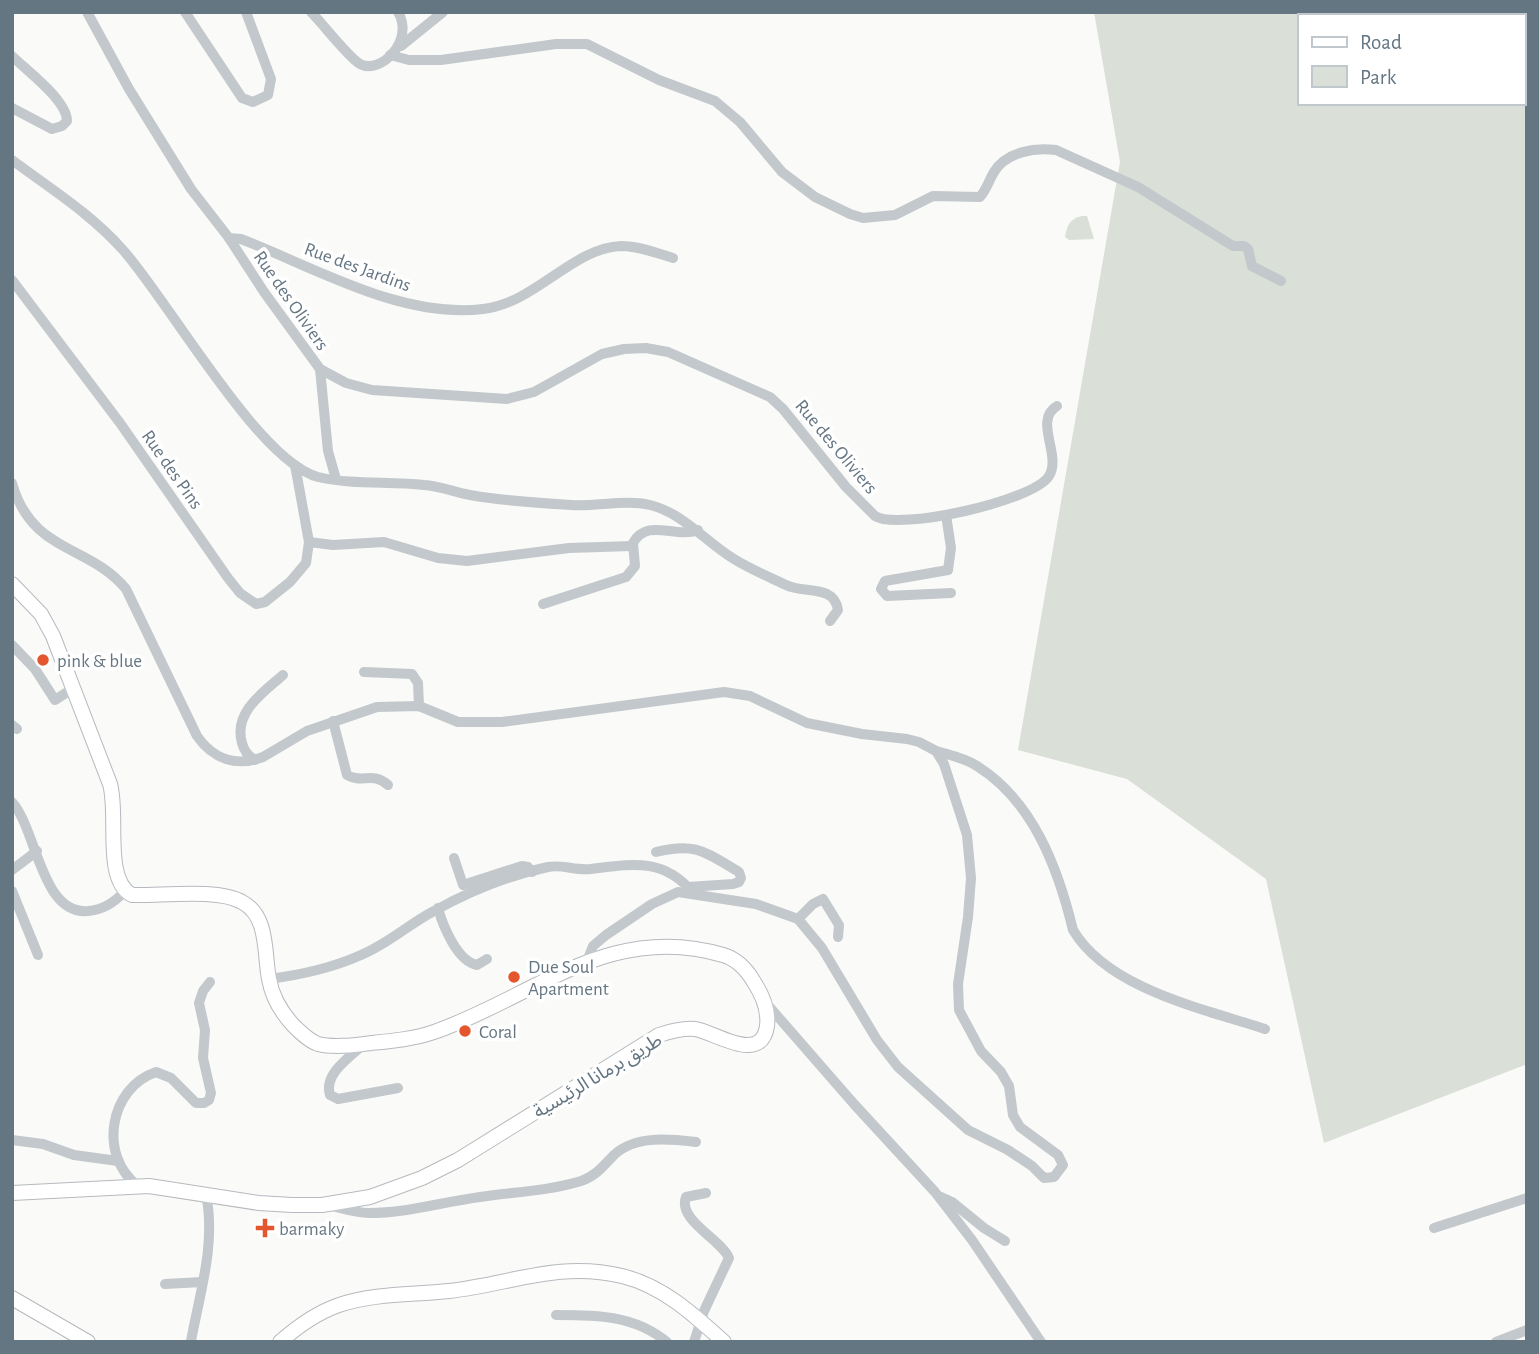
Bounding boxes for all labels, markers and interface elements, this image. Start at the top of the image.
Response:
legend [1298,14,1525,105]
text: Road [1360,32,1402,53]
text: Park [1360,67,1397,88]
street label: Rue des Jardins [302,239,413,295]
street label: Rue des Oliviers [250,248,332,354]
street label: Rue des Oliviers [791,396,881,498]
street label: Rue des Pins [138,427,206,513]
marker: pink & blue [35,652,51,668]
place label: pink & blue [57,652,142,671]
place label: Due Soul Apartment [528,958,609,999]
marker: Due Soul Apartment [506,969,522,985]
marker: Coral [457,1023,473,1039]
place label: Coral [479,1023,517,1042]
street label: طريق برمانا الرئيسية [530,1030,666,1123]
marker: barmaky [257,1220,273,1236]
place label: barmaky [279,1220,344,1239]

